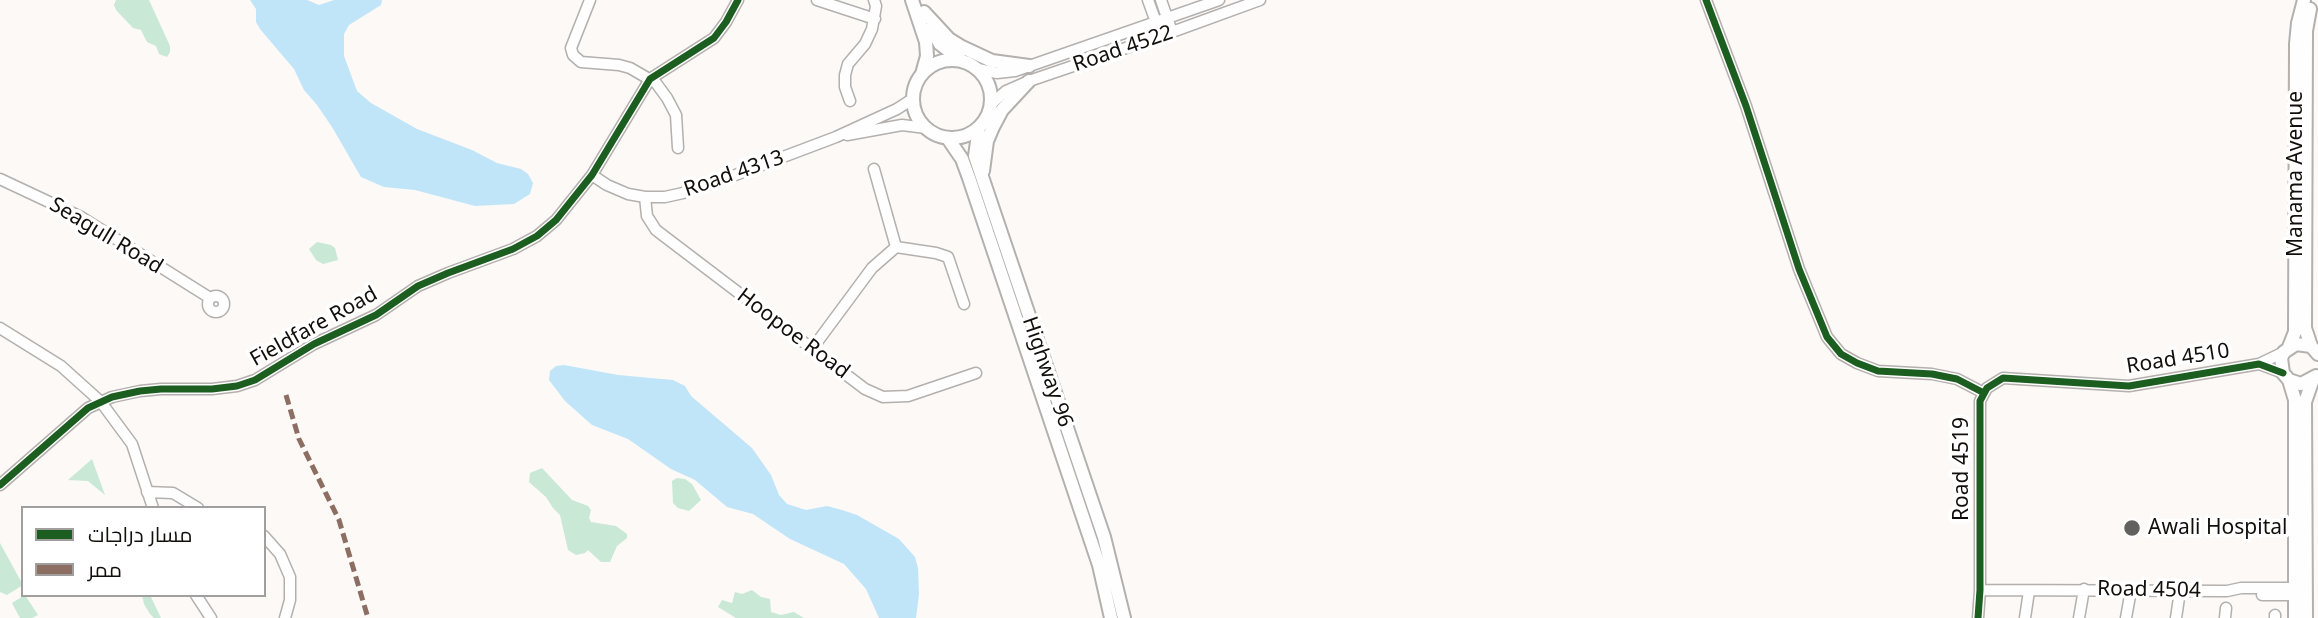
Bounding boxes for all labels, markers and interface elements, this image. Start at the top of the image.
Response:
street label: Road 4522 [1070,20,1176,78]
street label: Manama Avenue [2283,91,2309,257]
street label: Road 4313 [681,145,787,203]
street label: Seagull Road [45,192,167,280]
street label: Fieldfare Road [246,282,382,372]
street label: Hoopoe Road [732,284,854,384]
street label: Highway 96 [1016,313,1078,431]
street label: Road 4510 [2125,338,2231,380]
street label: Road 4519 [1949,417,1975,521]
legend [21,506,266,597]
place label: Awali Hospital [2148,515,2287,541]
marker: Awali Hospital [2122,518,2142,538]
text: مسار دراجات [88,520,192,548]
text: ممر [88,555,122,583]
street label: Road 4504 [2097,576,2201,604]

